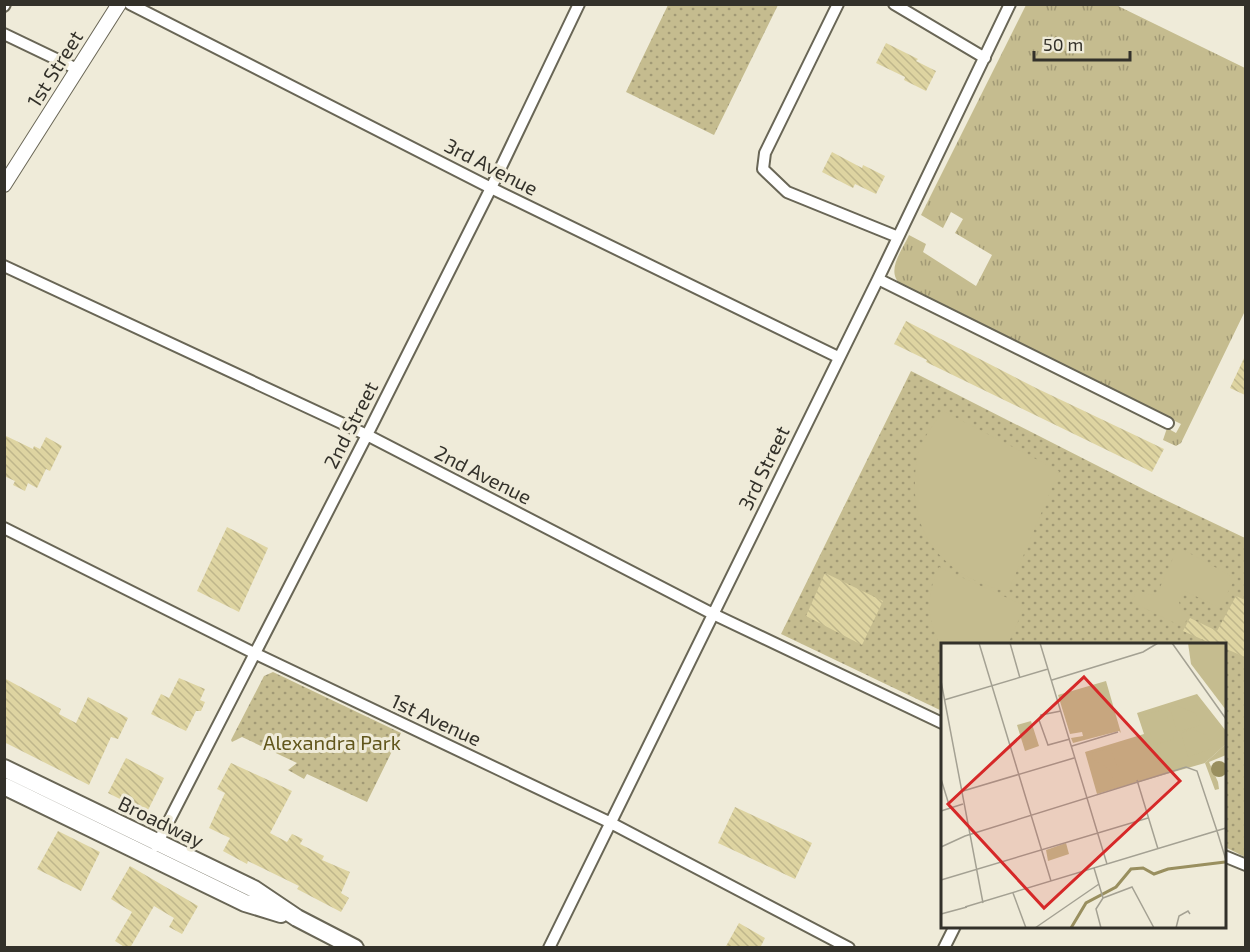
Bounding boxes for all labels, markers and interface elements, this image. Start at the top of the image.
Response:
scale bar [1034,24,1130,62]
street label: 1st Street [21,25,87,111]
text: 50 m [1043,33,1083,55]
street label: 3rd Avenue [441,132,542,200]
street label: 2nd Street [318,377,382,472]
street label: 3rd Street [732,421,794,513]
street label: 2nd Avenue [431,440,536,509]
inset map [941,643,1226,928]
street label: 1st Avenue [388,688,485,750]
park label: Alexandra Park [263,730,401,754]
street label: Broadway [115,790,208,852]

